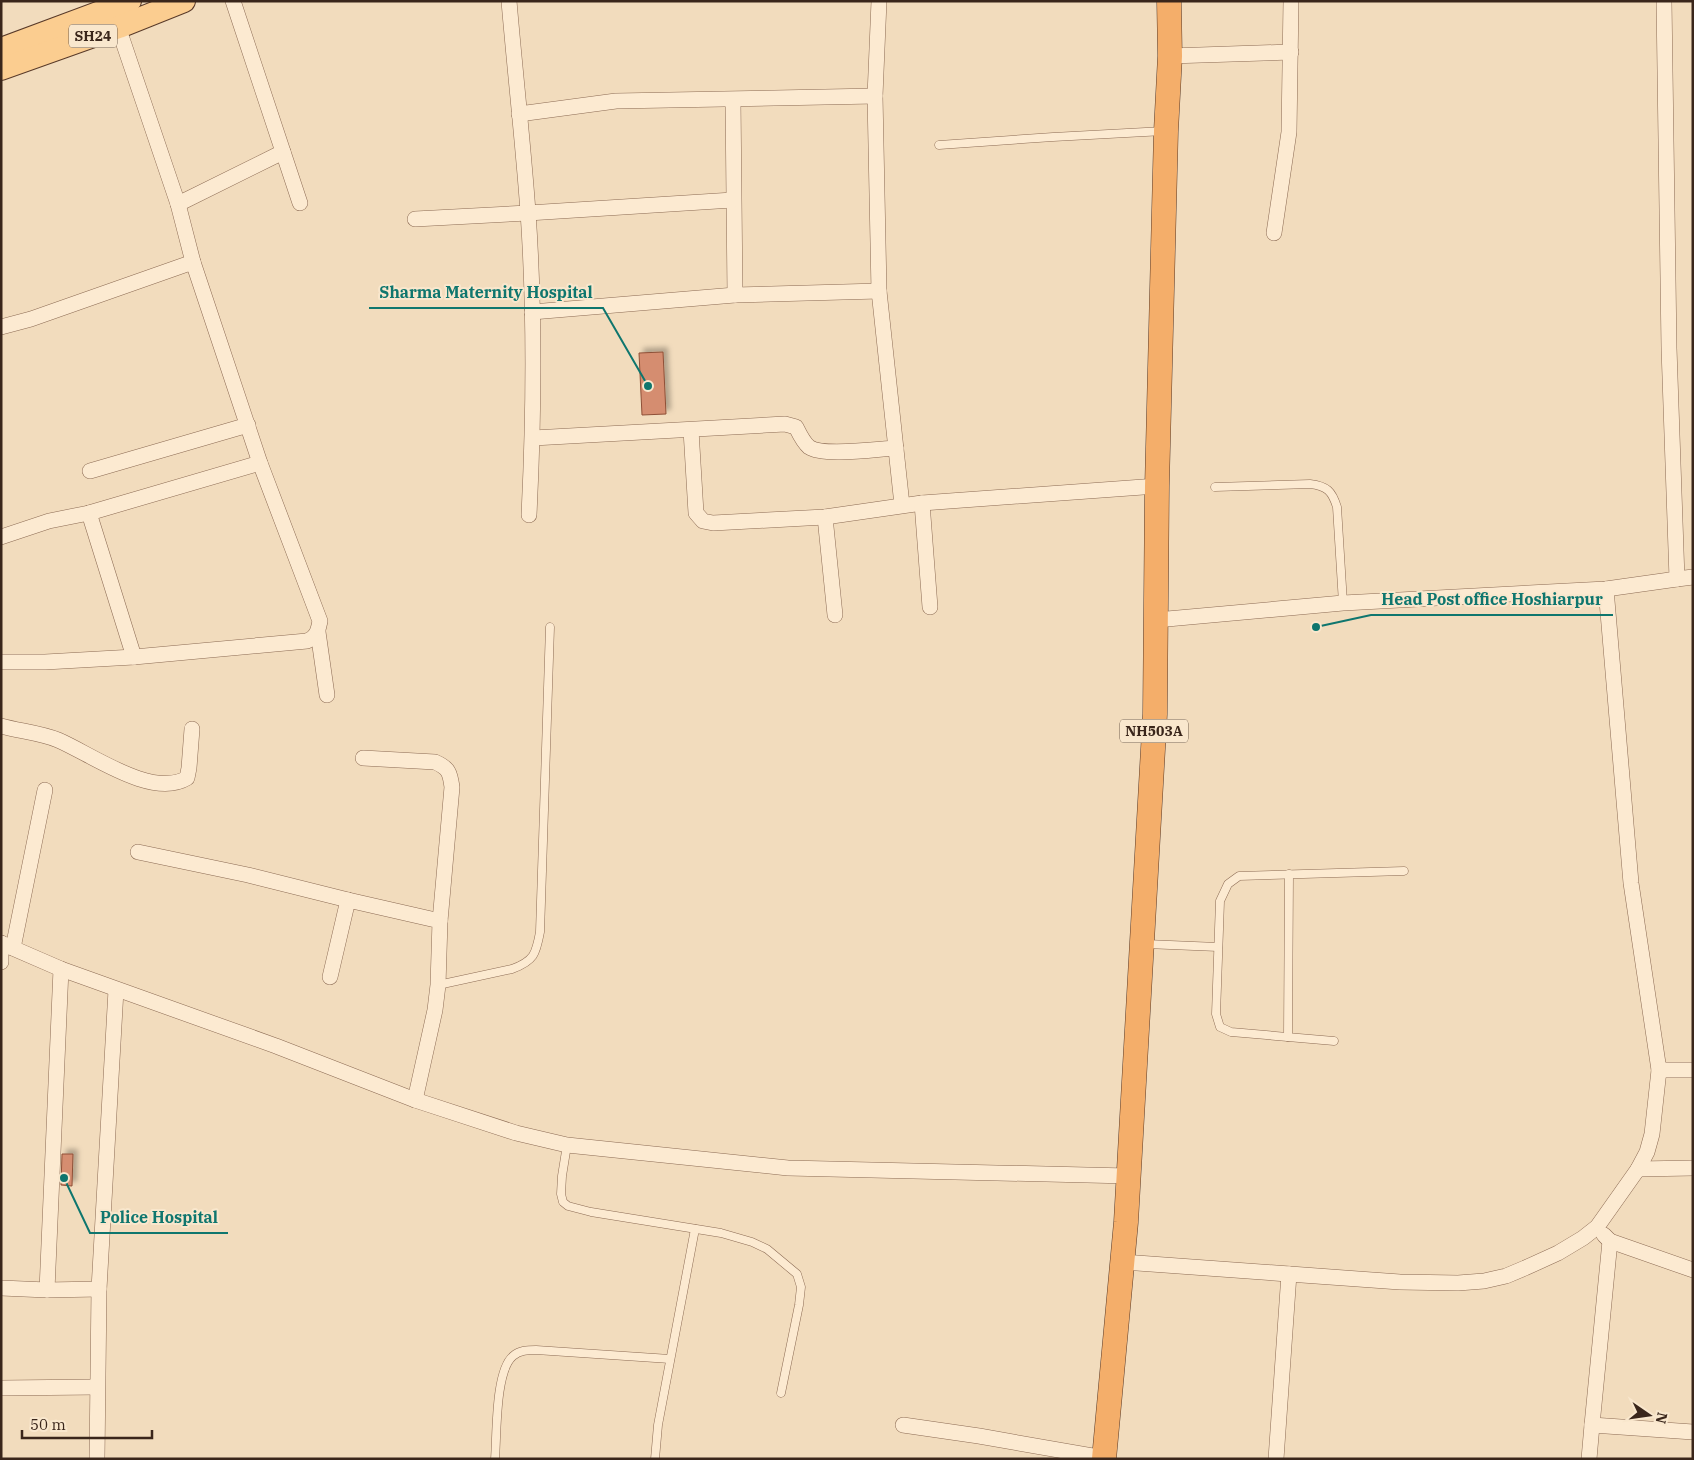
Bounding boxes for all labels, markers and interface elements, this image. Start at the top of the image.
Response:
road number: SH24 [69,24,117,48]
callout: Sharma Maternity Hospital [369,277,603,308]
text: Sharma Maternity Hospital [379,282,593,302]
callout: Head Post office Hoshiarpur [1371,584,1613,615]
text: Head Post office Hoshiarpur [1381,589,1603,609]
road number: NH503A [1120,719,1188,742]
callout: Police Hospital [90,1202,228,1233]
text: Police Hospital [100,1207,218,1227]
north arrow [1624,1390,1674,1440]
scale bar [22,1408,152,1440]
text: N [1652,1411,1672,1425]
text: 50 m [30,1415,66,1434]

